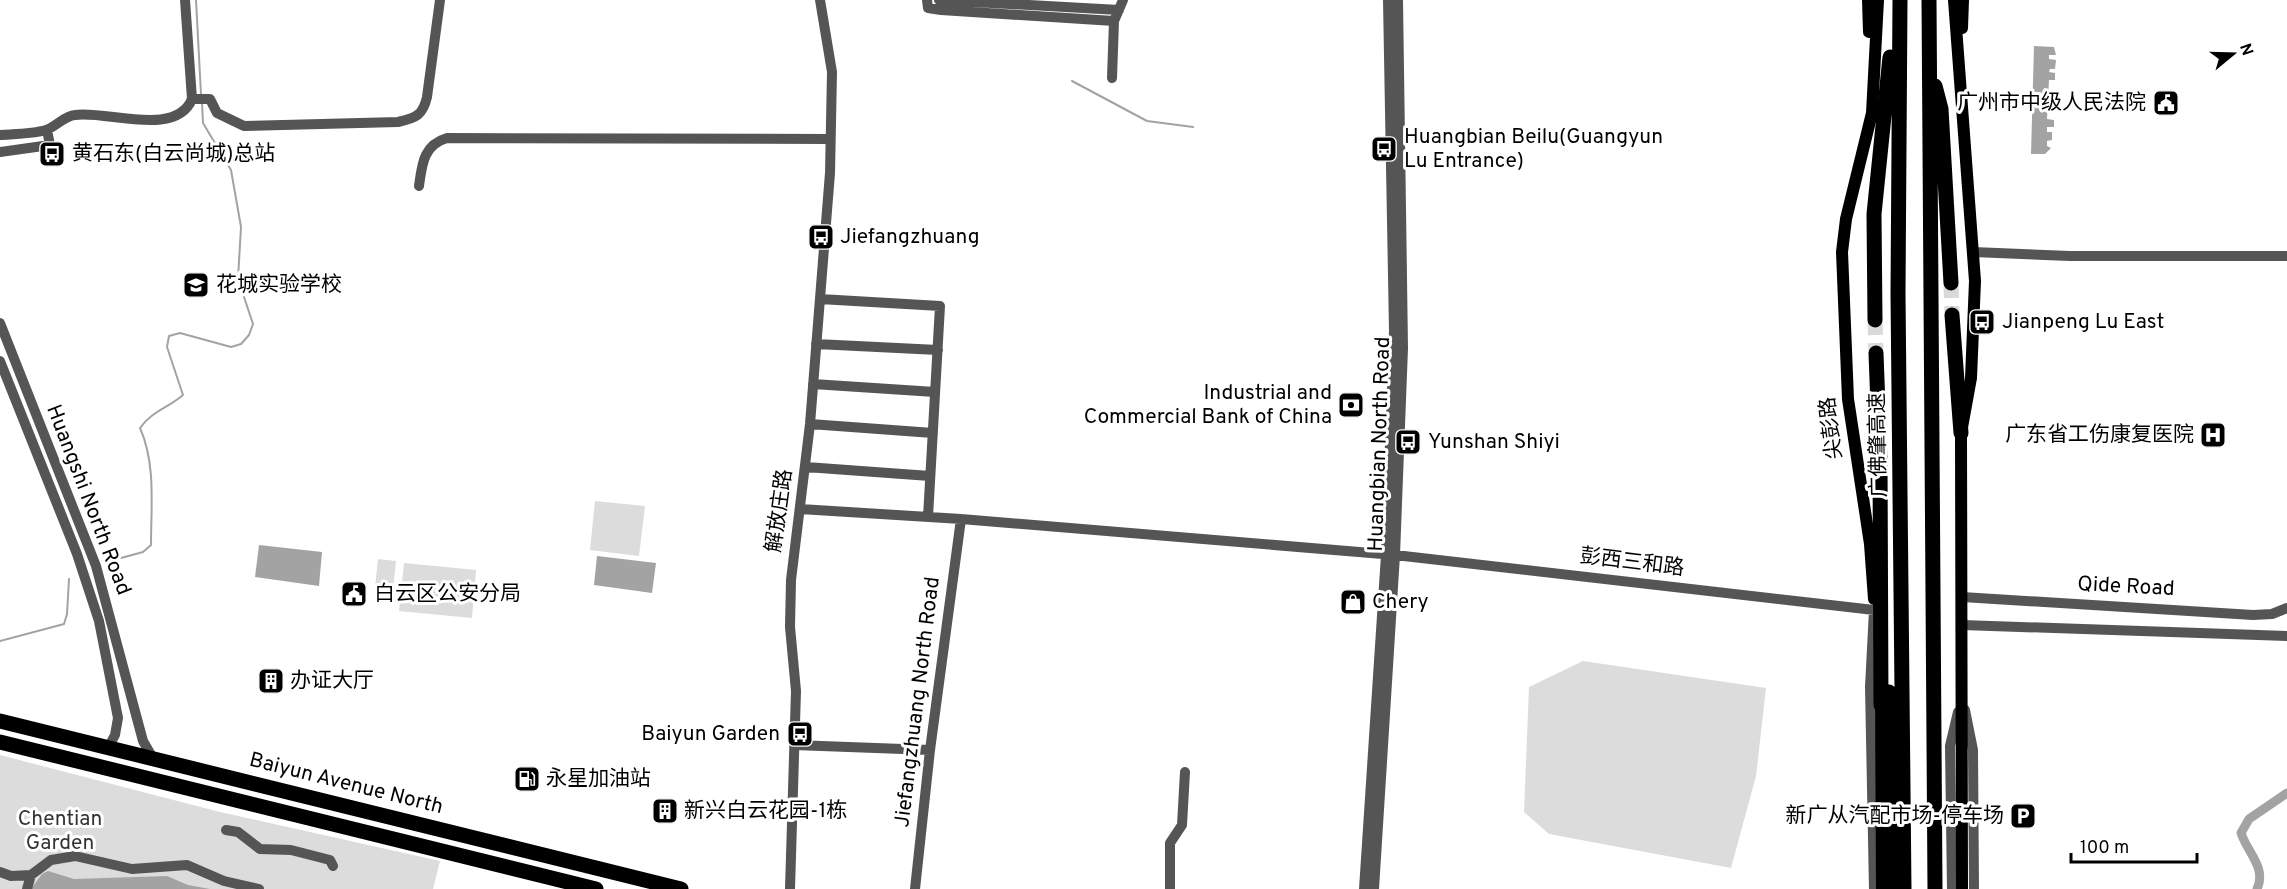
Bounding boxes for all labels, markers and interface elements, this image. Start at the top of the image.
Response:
north arrow [2203,24,2263,84]
text: N [2234,41,2257,58]
public building icon: 广州市中级人民法院 [2151,88,2181,118]
place label: 广州市中级人民法院 [1957,90,2146,117]
place label: Huangbian Beilu(Guangyun Lu Entrance) [1404,124,1663,175]
bus stop icon: Huangbian Beilu(Guangyun Lu Entrance) [1369,134,1399,164]
bus stop icon: 黄石东(白云尚城)总站 [37,139,67,169]
place label: 黄石东(白云尚城)总站 [72,141,275,168]
bus stop icon: Jiefangzhuang [806,222,836,252]
place label: Jiefangzhuang [840,224,980,251]
school or university icon: 花城实验学校 [181,270,211,300]
place label: 花城实验学校 [216,272,342,299]
bus stop icon: Jianpeng Lu East [1967,307,1997,337]
place label: Jianpeng Lu East [2002,309,2164,336]
street label: Huangbian North Road [1363,336,1397,552]
place label: Industrial and Commercial Bank of China [1084,380,1332,431]
bank icon: Industrial and Commercial Bank of China [1336,390,1366,420]
street label: 广佛肇高速 [1865,392,1893,498]
street label: 尖彭路 [1815,395,1849,461]
street label: Huangshi North Road [39,401,137,599]
hospital icon: 广东省工伤康复医院 [2198,420,2228,450]
place label: 广东省工伤康复医院 [2005,422,2194,449]
bus stop icon: Yunshan Shiyi [1393,427,1423,457]
place label: Yunshan Shiyi [1428,429,1560,456]
street label: 解放庄路 [761,468,799,554]
street label: 彭西三和路 [1578,543,1686,583]
street label: Qide Road [2077,571,2175,603]
street label: Jiefangzhuang North Road [889,575,947,829]
public building icon: 白云区公安分局 [339,579,369,609]
place label: 白云区公安分局 [374,581,521,608]
shop icon: Chery [1338,587,1368,617]
place label: Chery [1372,589,1429,616]
building icon: 办证大厅 [256,666,286,696]
place label: 办证大厅 [290,668,374,695]
bus stop icon: Baiyun Garden [785,719,815,749]
place label: Baiyun Garden [641,721,780,748]
street label: Baiyun Avenue North [246,747,446,821]
fuel station icon: 永星加油站 [512,764,542,794]
place label: 永星加油站 [546,766,651,793]
building icon: 新兴白云花园-1栋 [650,796,680,826]
place label: 新兴白云花园-1栋 [684,798,847,825]
parking icon: 新广从汽配市场-停车场 [2008,801,2038,831]
place label: 新广从汽配市场-停车场 [1786,803,2004,830]
park label: Chentian Garden [18,806,102,857]
scale bar [2071,826,2197,864]
text: 100 m [2080,837,2129,860]

